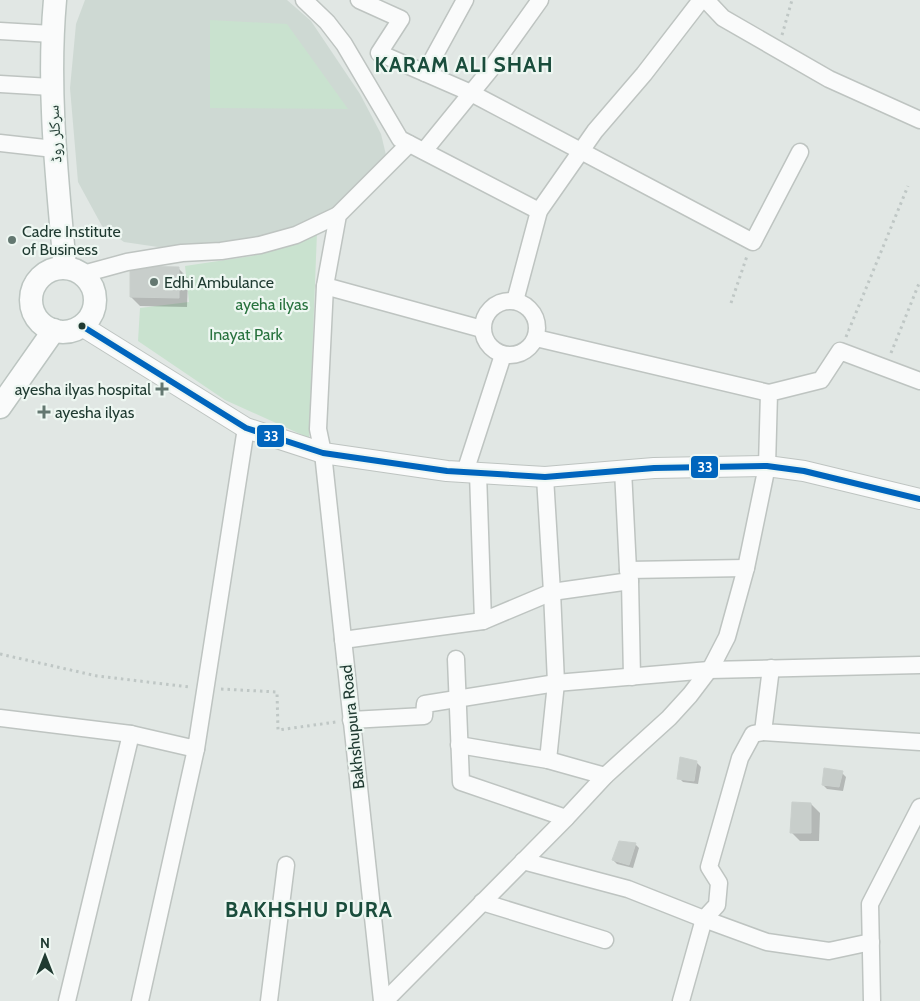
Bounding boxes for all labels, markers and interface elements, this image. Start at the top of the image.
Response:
district label: KARAM ALI SHAH [374,52,554,77]
street label: سرکلر روڈ [43,105,66,163]
place label: Cadre Institute of Business [22,222,121,259]
marker: Cadre Institute of Business [6,234,18,246]
place label: Edhi Ambulance [164,273,274,292]
marker: Edhi Ambulance [148,276,160,288]
park label: ayeha ilyas [236,295,309,314]
unlabelled marker [77,321,87,331]
park label: Inayat Park [209,325,284,344]
place label: ayesha ilyas hospital [15,380,151,399]
marker: ayesha ilyas hospital [155,382,169,396]
place label: ayesha ilyas [55,403,135,422]
marker: ayesha ilyas [37,405,51,419]
line badge: 33 [256,424,285,448]
text: 33 [263,427,279,445]
line badge: 33 [690,455,719,479]
text: 33 [697,458,713,476]
street label: Bakhshupura Road [337,664,368,790]
district label: BAKHSHU PURA [225,897,393,922]
north arrow [20,931,70,981]
text: N [40,934,50,952]

